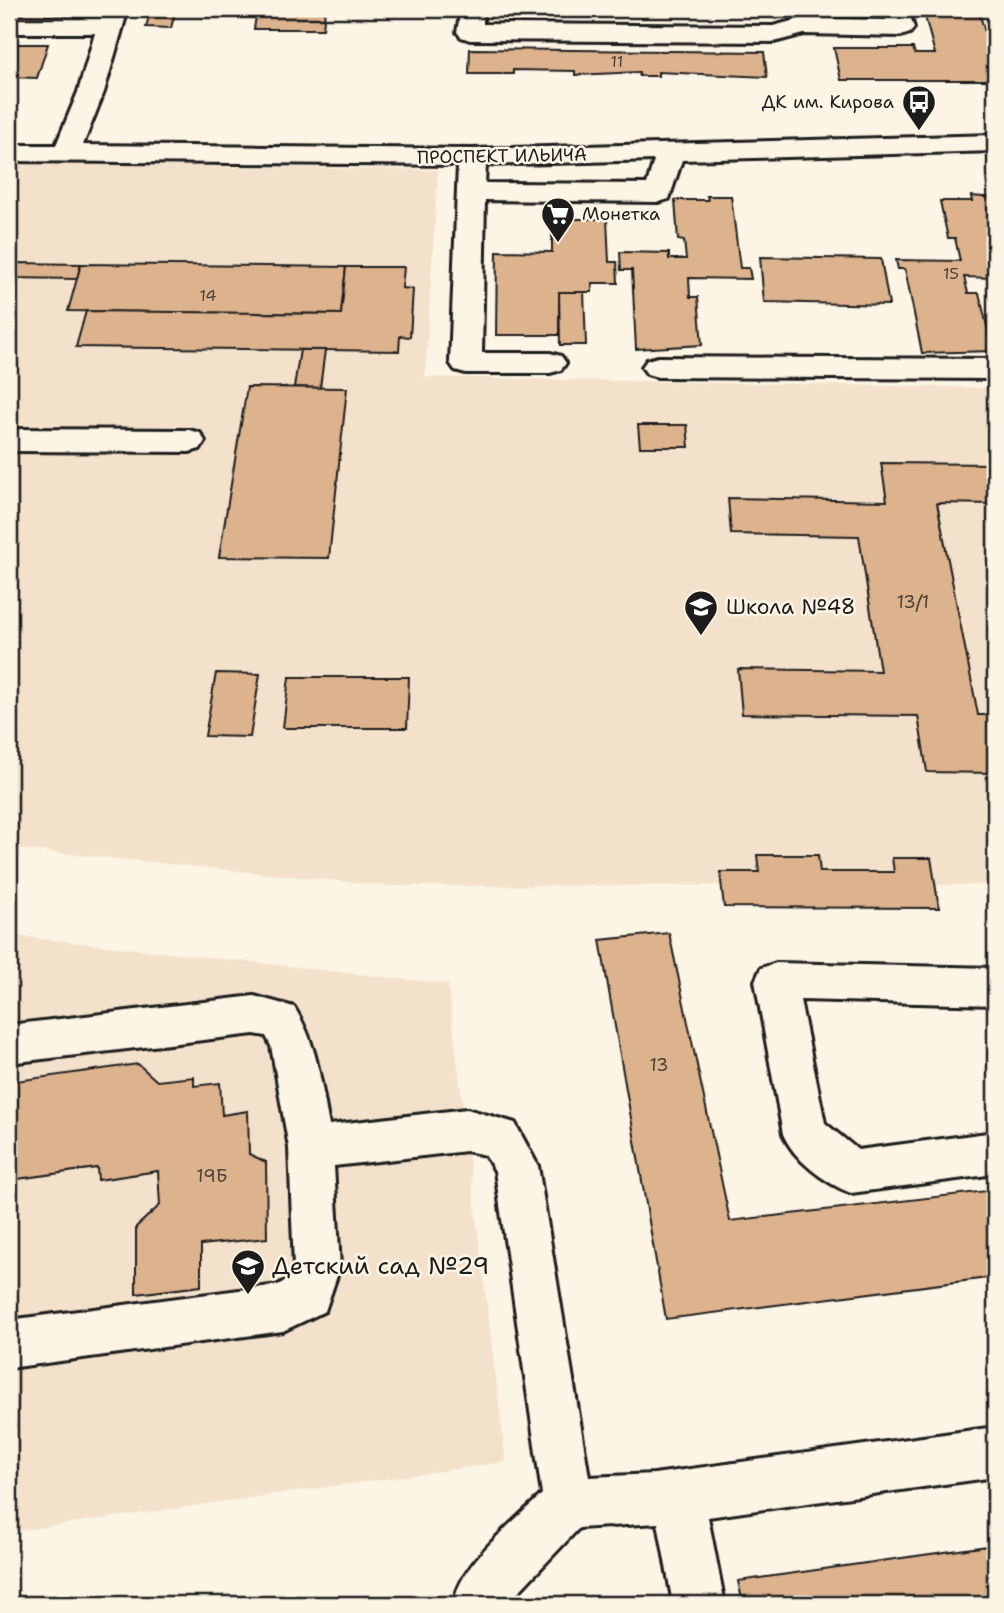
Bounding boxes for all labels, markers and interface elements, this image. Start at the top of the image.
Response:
house number: 11 [611,51,623,72]
bus stop icon: ДК им. Кирова [900,83,938,132]
place label: ДК им. Кирова [762,90,894,114]
street label: ПРОСПЕКТ ИЛЬИЧА [417,143,587,169]
supermarket icon: Монетка [539,195,577,244]
place label: Монетка [582,202,660,226]
house number: 15 [943,263,959,284]
house number: 14 [199,285,217,306]
school or university icon: Школа №48 [682,588,720,637]
house number: 13/1 [897,590,929,614]
place label: Школа №48 [726,593,855,621]
house number: 13 [649,1053,669,1077]
house number: 19Б [196,1164,228,1188]
school or university icon: Детский сад №29 [229,1247,267,1296]
place label: Детский сад №29 [272,1250,489,1282]

